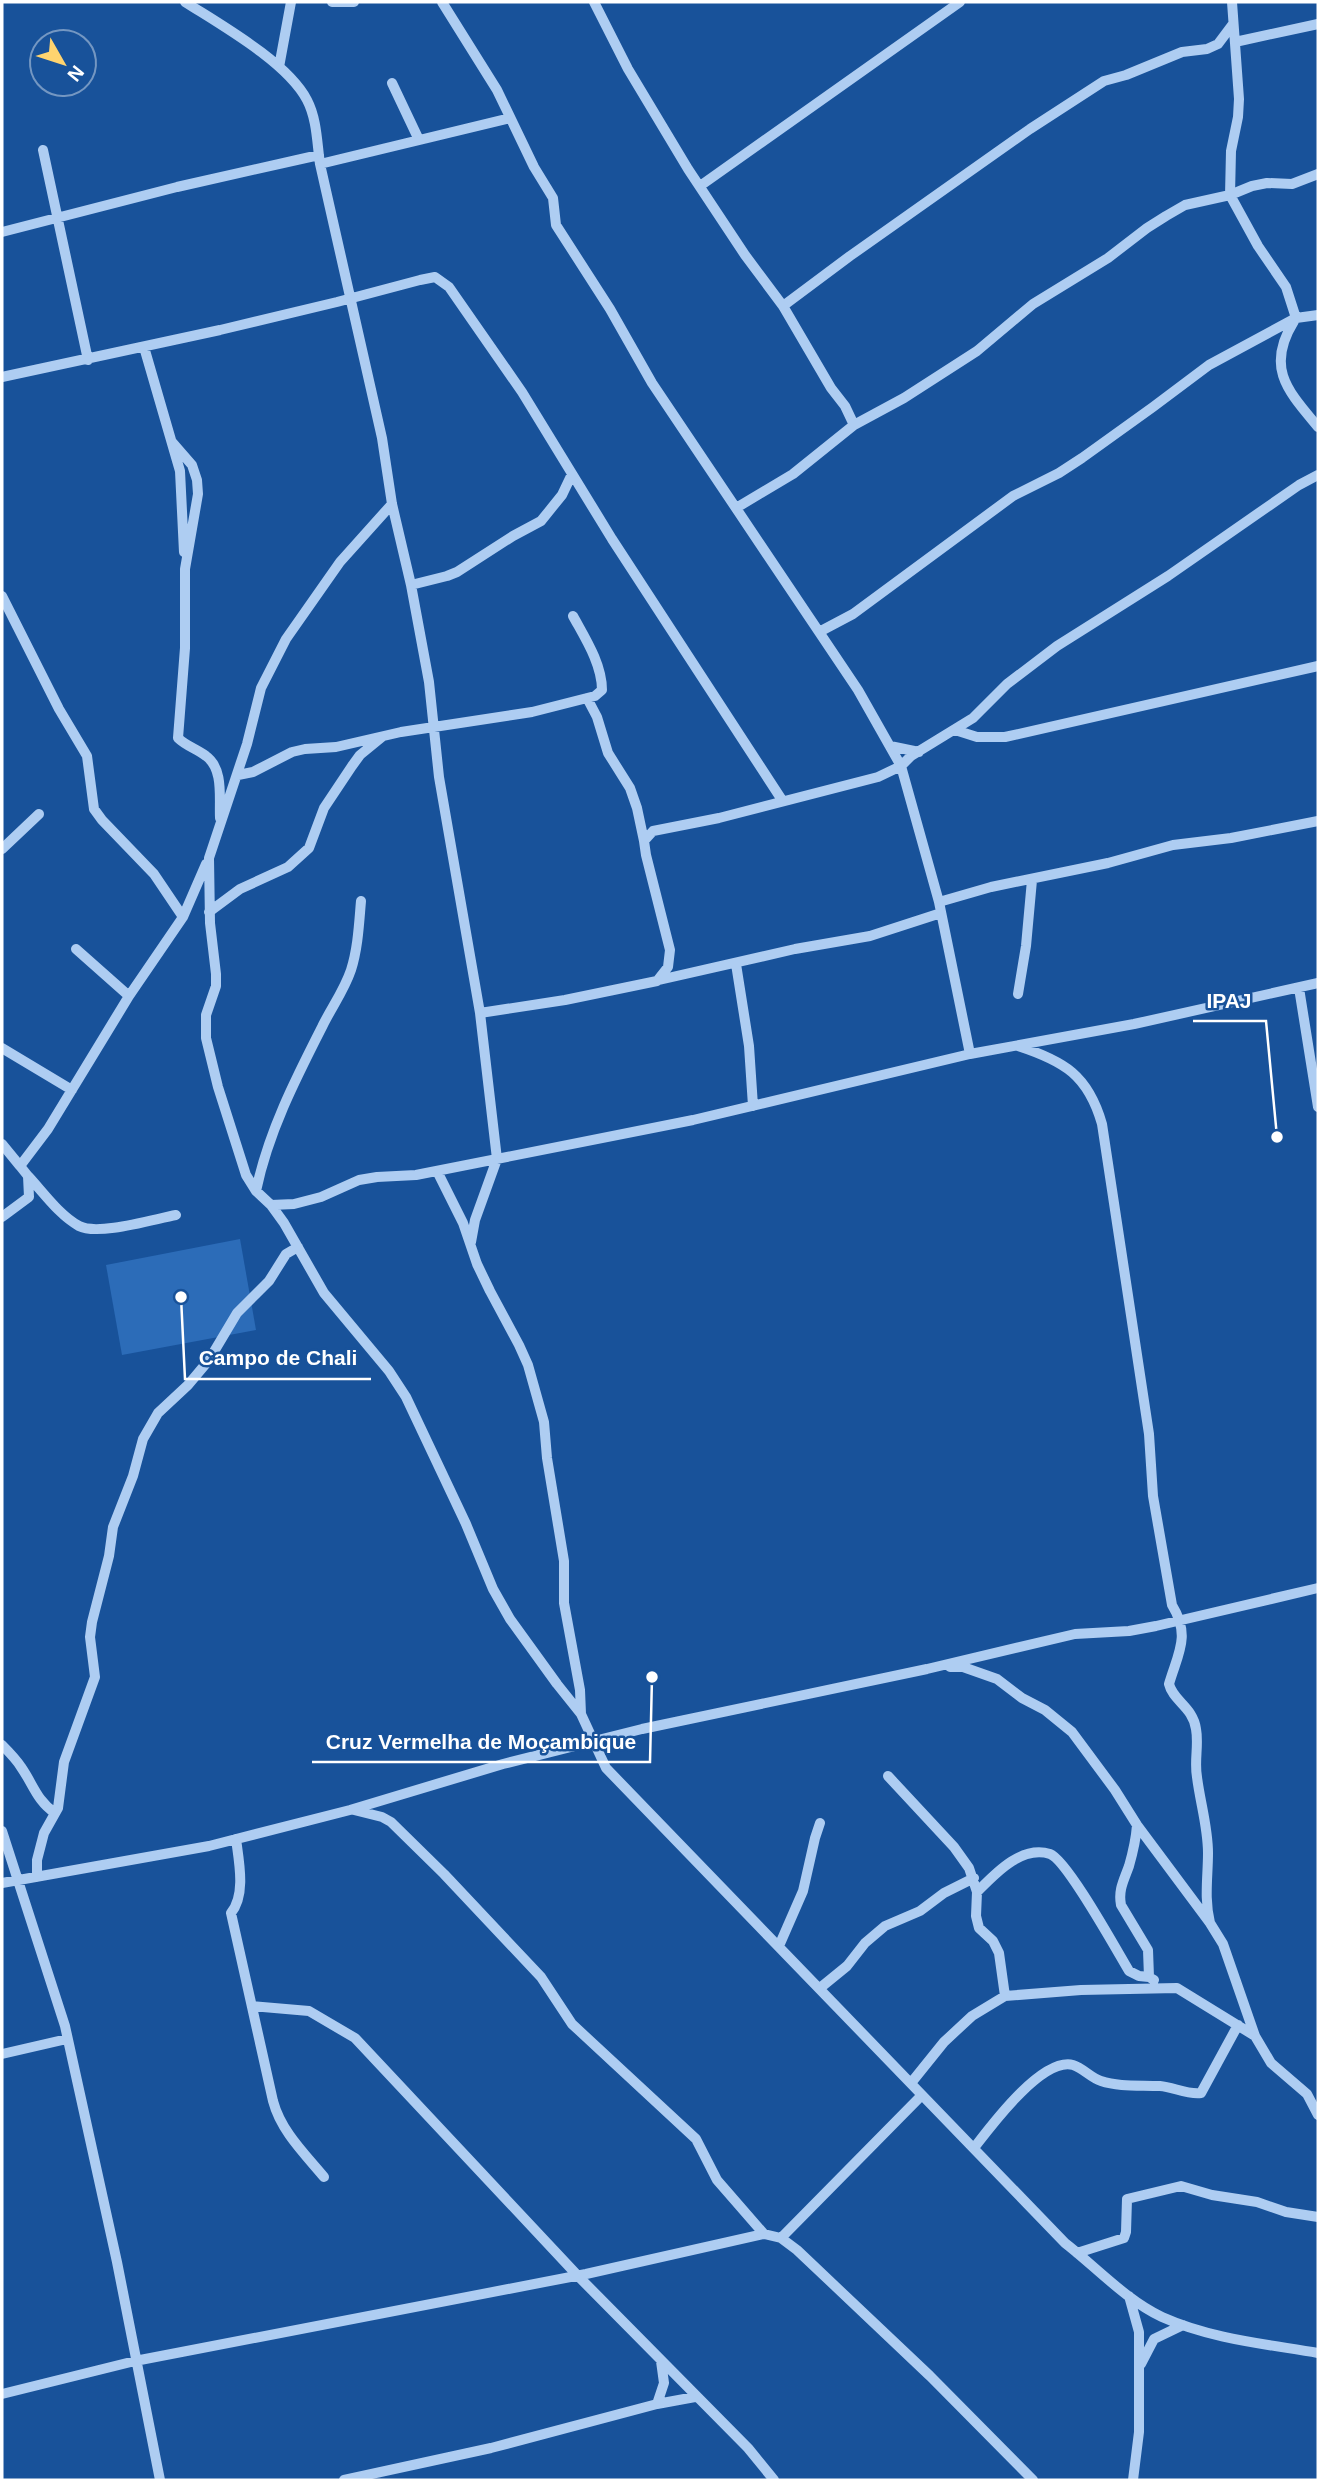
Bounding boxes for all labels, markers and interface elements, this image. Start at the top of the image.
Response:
north arrow [28,28,98,98]
text: N [63,61,88,85]
callout: IPAJ [1193,979,1266,1021]
text: IPAJ [1206,989,1252,1012]
callout: Campo de Chali [185,1337,371,1379]
text: Campo de Chali [199,1346,357,1369]
callout: Cruz Vermelha de Moçambique [312,1720,650,1762]
text: Cruz Vermelha de Moçambique [326,1730,636,1753]

